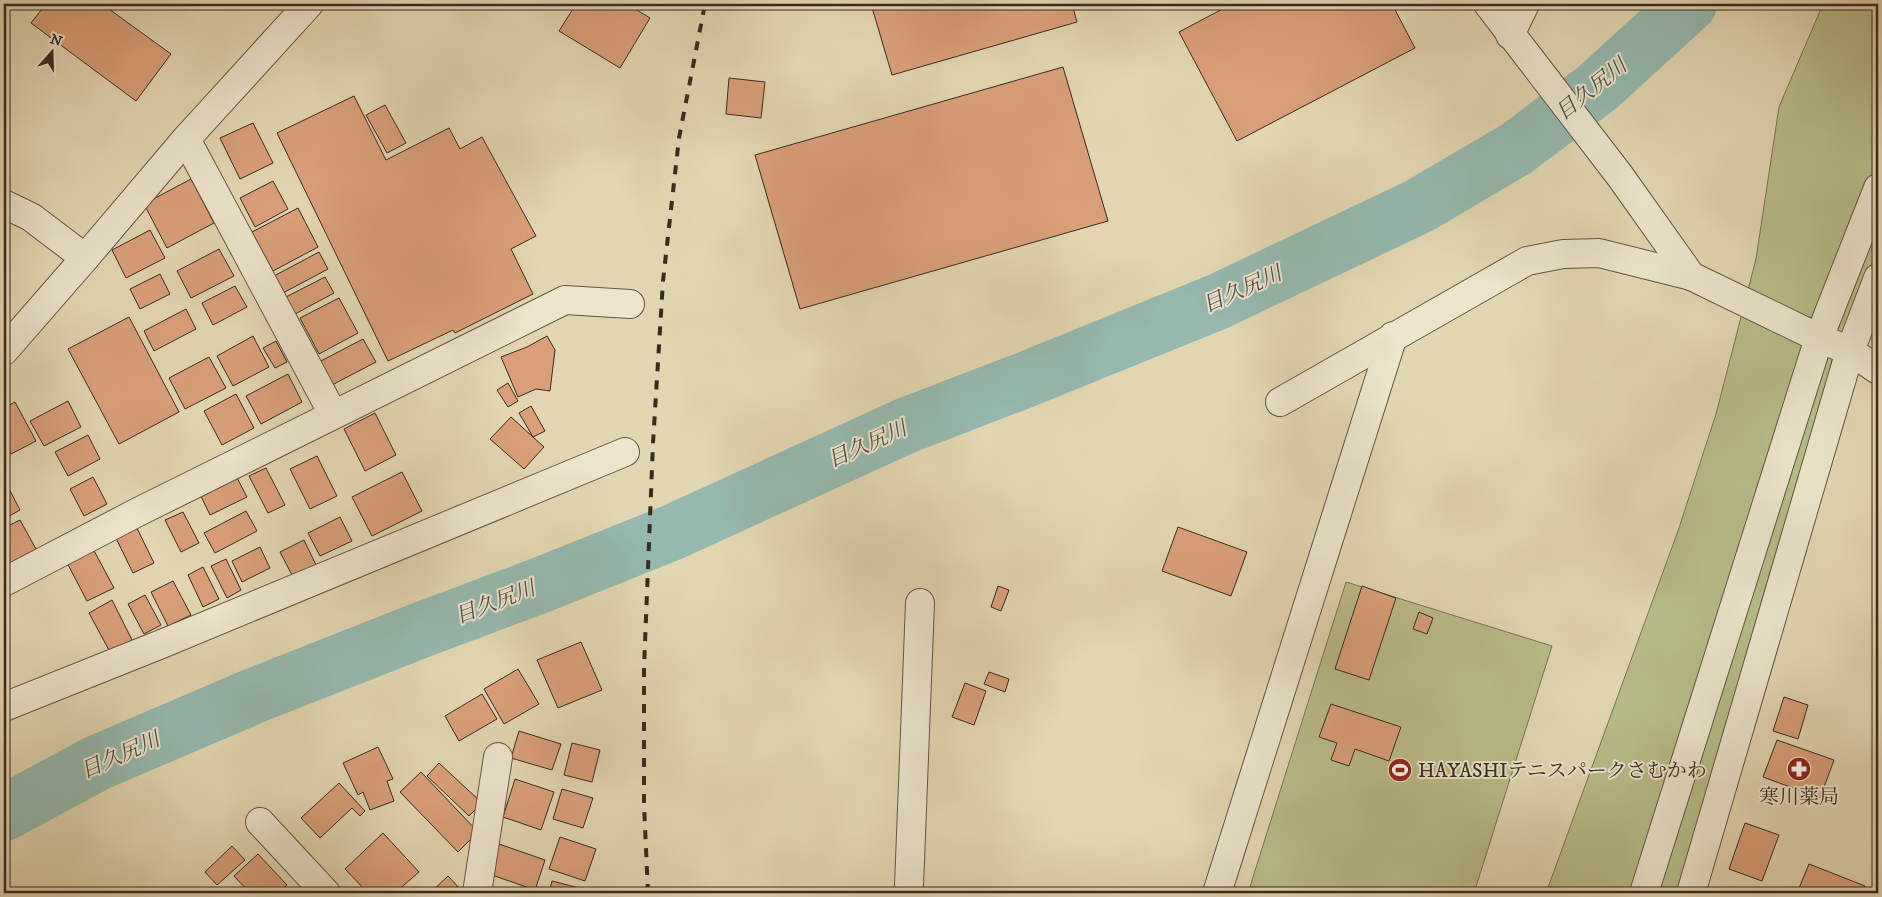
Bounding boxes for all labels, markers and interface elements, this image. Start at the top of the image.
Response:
north arrow [28,28,78,78]
text: N [48,30,65,51]
water label: 目久尻川 [1551,52,1634,126]
water label: 目久尻川 [1199,260,1288,319]
water label: 目久尻川 [824,415,913,474]
water label: 目久尻川 [451,575,541,630]
water label: 目久尻川 [77,726,166,785]
pharmacy icon: 寒川薬局 [1786,756,1812,782]
sports icon: HAYASHIテニスパークさむかわ [1387,757,1413,783]
place label: HAYASHIテニスパークさむかわ [1418,759,1707,784]
place label: 寒川薬局 [1759,785,1839,810]

